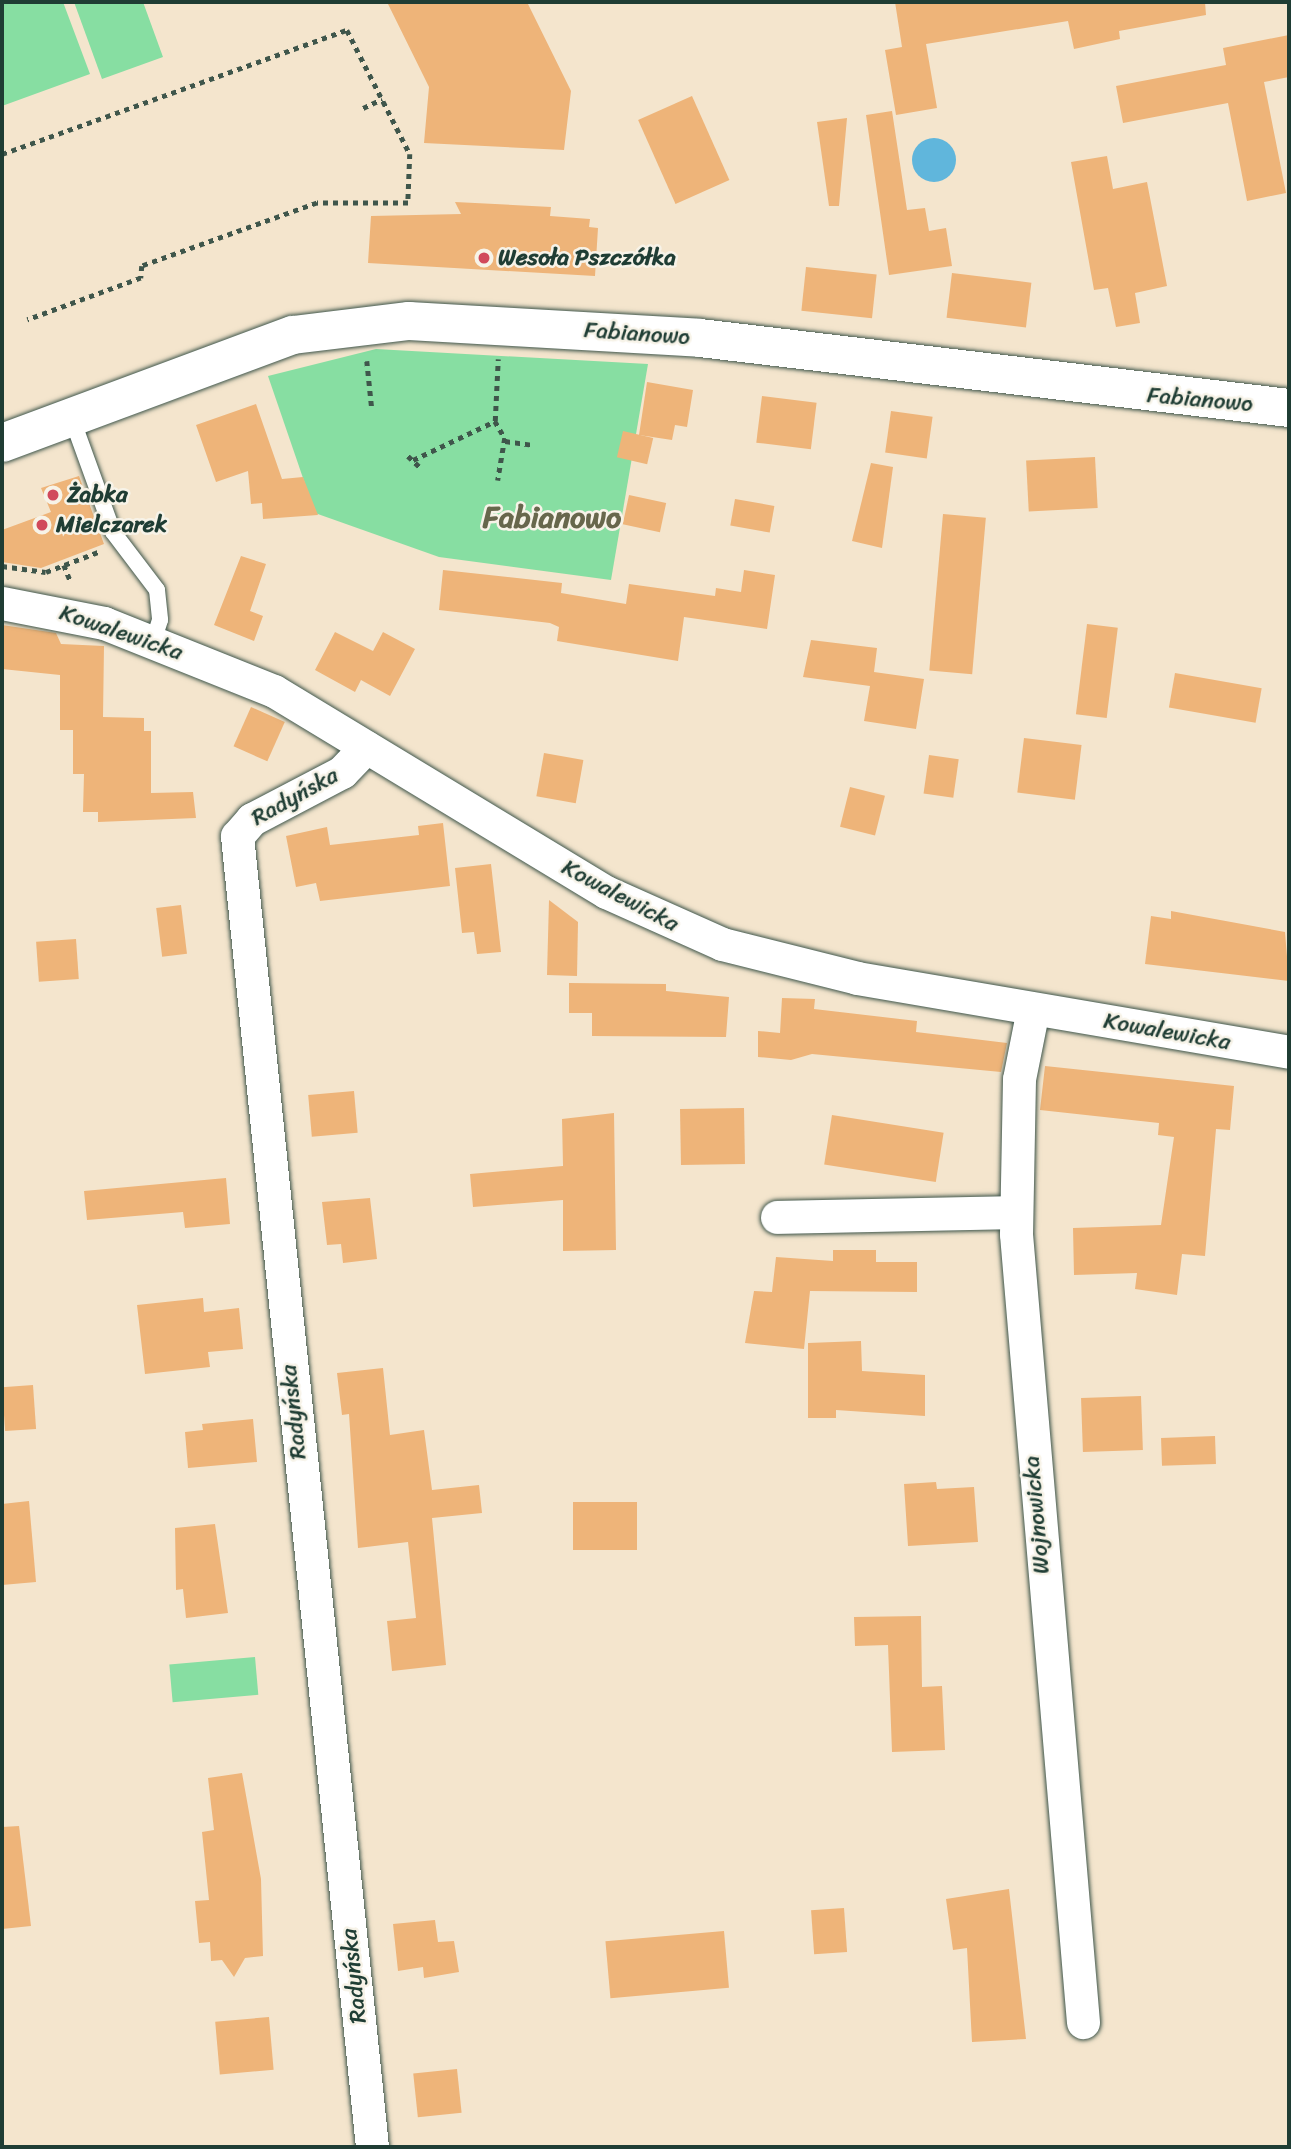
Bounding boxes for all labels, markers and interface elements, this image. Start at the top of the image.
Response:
place label: Wesoła Pszczółka [498,244,676,272]
marker: Wesoła Pszczółka [476,250,492,266]
street label: Fabianowo [583,317,691,351]
street label: Fabianowo [1146,382,1254,418]
place label: Żabka [67,481,127,509]
marker: Żabka [45,487,61,503]
district label: Fabianowo [483,499,621,535]
place label: Mielczarek [56,511,167,539]
marker: Mielczarek [34,517,50,533]
street label: Kowalewicka [56,599,186,667]
street label: Radyńska [247,762,343,832]
street label: Kowalewicka [557,854,683,938]
street label: Kowalewicka [1101,1007,1233,1057]
street label: Radyńska [275,1363,313,1461]
street label: Wojnowicka [1018,1455,1056,1575]
street label: Radyńska [335,1927,373,2025]

